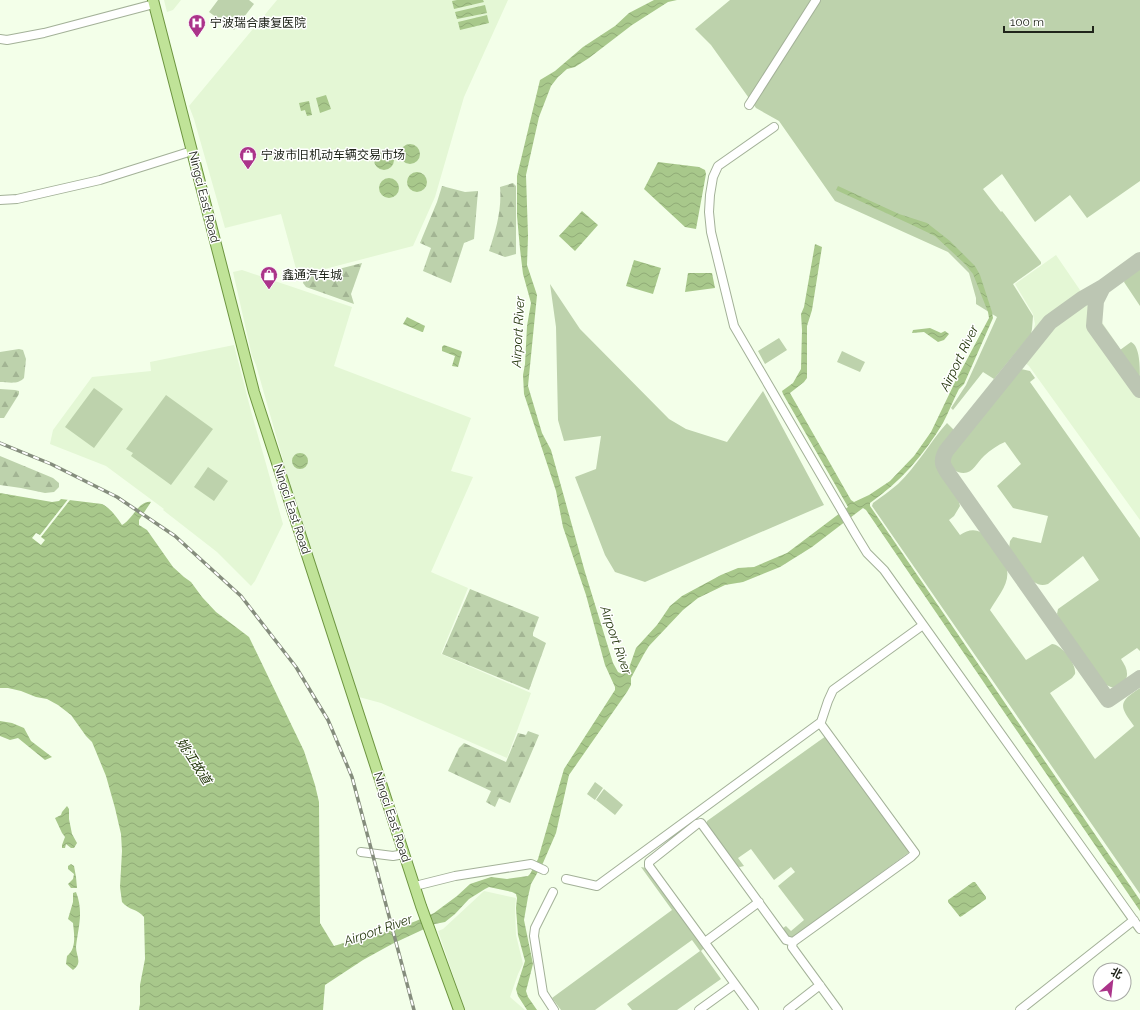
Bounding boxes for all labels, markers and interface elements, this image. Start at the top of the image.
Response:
scale bar [1004,8,1093,34]
hospital icon: 宁波瑞合康复医院 [187,13,207,38]
text: 100 m [1010,15,1044,29]
place label: 宁波瑞合康复医院 [210,16,306,30]
shop icon: 宁波市旧机动车辆交易市场 [238,145,258,170]
place label: 宁波市旧机动车辆交易市场 [261,148,405,162]
street label: Ningci East Road [186,150,222,244]
shop icon: 鑫通汽车城 [259,265,279,290]
place label: 鑫通汽车城 [282,268,342,282]
water label: Airport River [509,295,527,369]
water label: Airport River [936,322,982,394]
street label: Ningci East Road [271,462,313,556]
water label: Airport River [597,603,635,677]
water label: 姚江故道 [174,735,216,789]
street label: Ningci East Road [371,770,413,864]
water label: Airport River [341,911,415,949]
north arrow [1092,962,1132,1002]
text: 北 [1109,965,1124,982]

